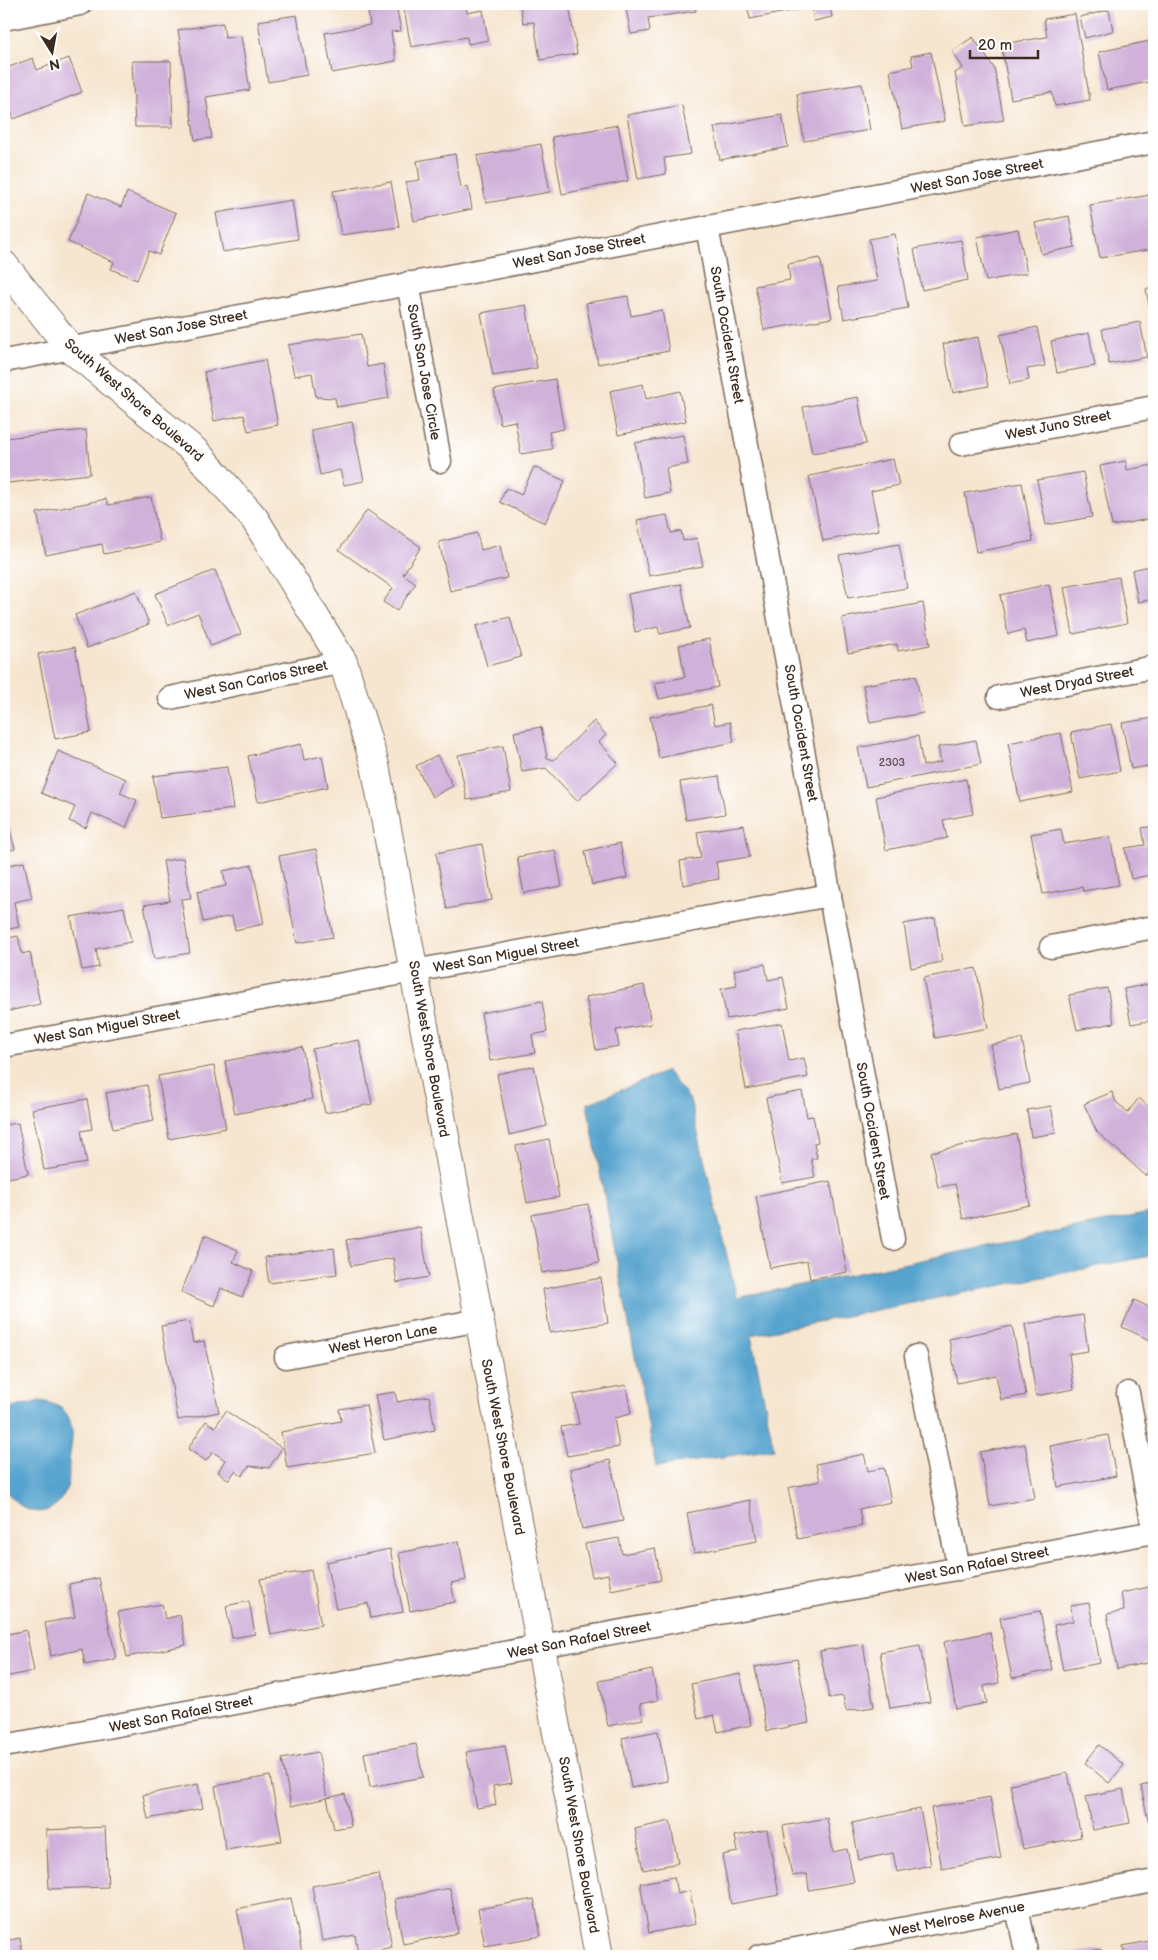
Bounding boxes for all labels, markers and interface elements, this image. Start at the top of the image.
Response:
north arrow [28,28,78,78]
scale bar [970,28,1038,60]
text: 20 m [978,36,1012,55]
text: N [48,55,61,74]
street label: West San Jose Street [909,155,1045,197]
street label: West San Jose Street [511,230,647,272]
street label: South Occident Street [707,265,748,406]
street label: South San Jose Circle [404,303,444,441]
street label: West San Jose Street [113,306,249,348]
street label: South West Shore Boulevard [61,335,207,465]
street label: West Juno Street [1004,406,1113,444]
street label: West San Carlos Street [183,656,330,703]
street label: South Occident Street [781,663,822,804]
street label: West Dryad Street [1019,663,1136,701]
house number: 2303 [879,756,905,769]
street label: West San Miguel Street [432,934,581,976]
street label: South West Shore Boulevard [405,959,453,1139]
street label: West San Miguel Street [33,1006,182,1048]
street label: South Occident Street [853,1061,894,1202]
street label: West Heron Lane [327,1320,439,1358]
street label: South West Shore Boulevard [478,1357,528,1537]
street label: West San Rafael Street [904,1543,1051,1587]
street label: West San Rafael Street [506,1618,653,1662]
street label: West San Rafael Street [108,1692,255,1736]
street label: South West Shore Boulevard [555,1755,603,1935]
street label: West Melrose Avenue [888,1898,1026,1940]

